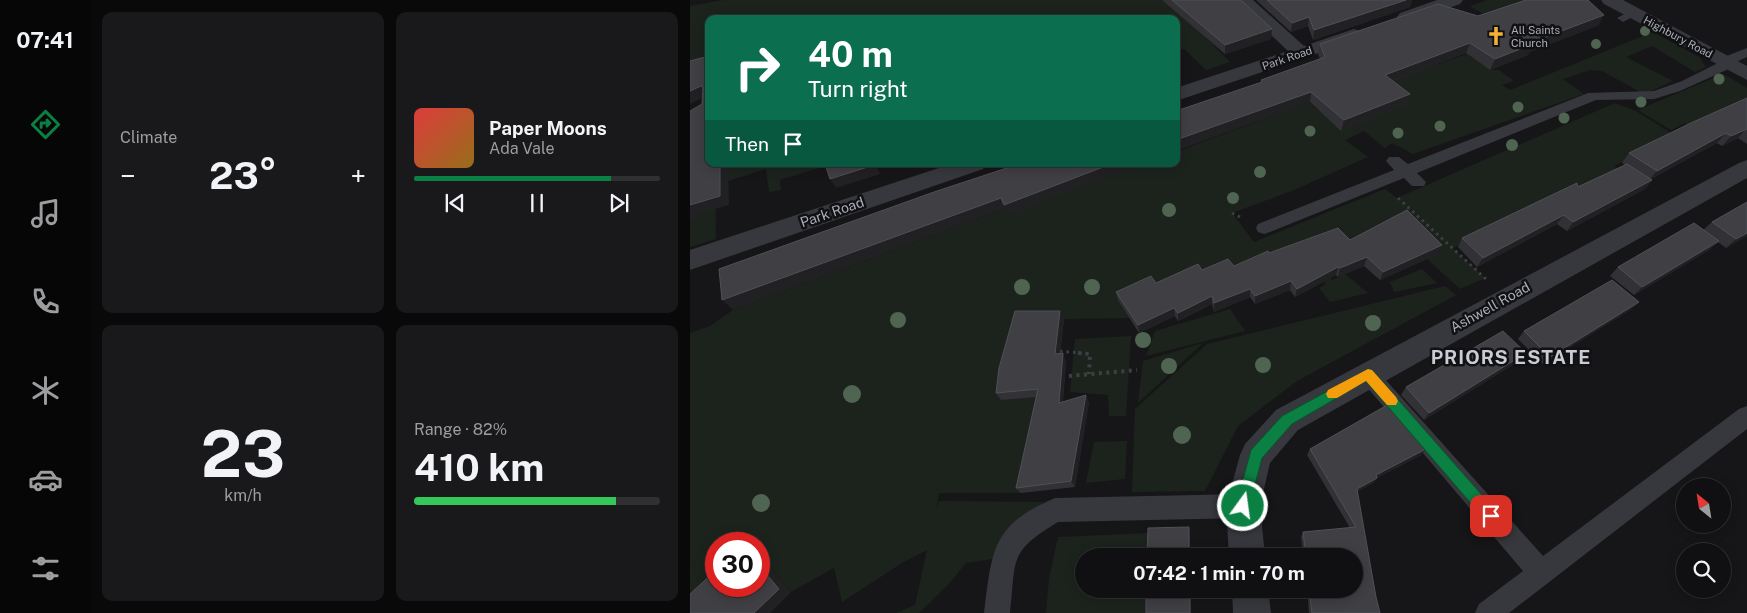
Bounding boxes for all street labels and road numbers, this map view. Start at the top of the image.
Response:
street label: Highbury Road [1641,14,1715,60]
street label: Park Road [1260,44,1314,72]
street label: Park Road [798,194,866,230]
street label: Ashwell Road [1448,279,1532,335]

